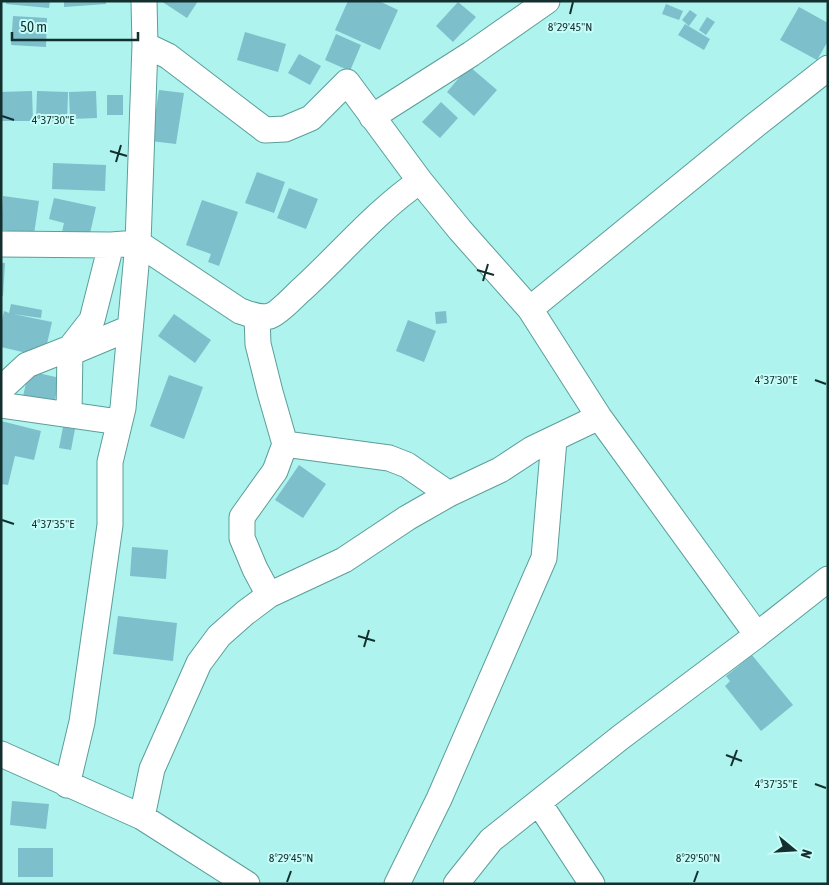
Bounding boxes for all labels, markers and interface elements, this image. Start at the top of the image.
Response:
scale bar [12,10,139,42]
text: 50 m [20,18,47,35]
text: 8°29'45"N [548,20,592,34]
text: 4°37'30"E [32,113,74,127]
text: 4°37'30"E [755,373,797,387]
text: 4°37'35"E [32,517,74,531]
text: 4°37'35"E [755,777,797,791]
north arrow [769,825,819,875]
text: N [797,848,815,860]
text: 8°29'45"N [269,851,313,865]
text: 8°29'50"N [676,851,720,865]

